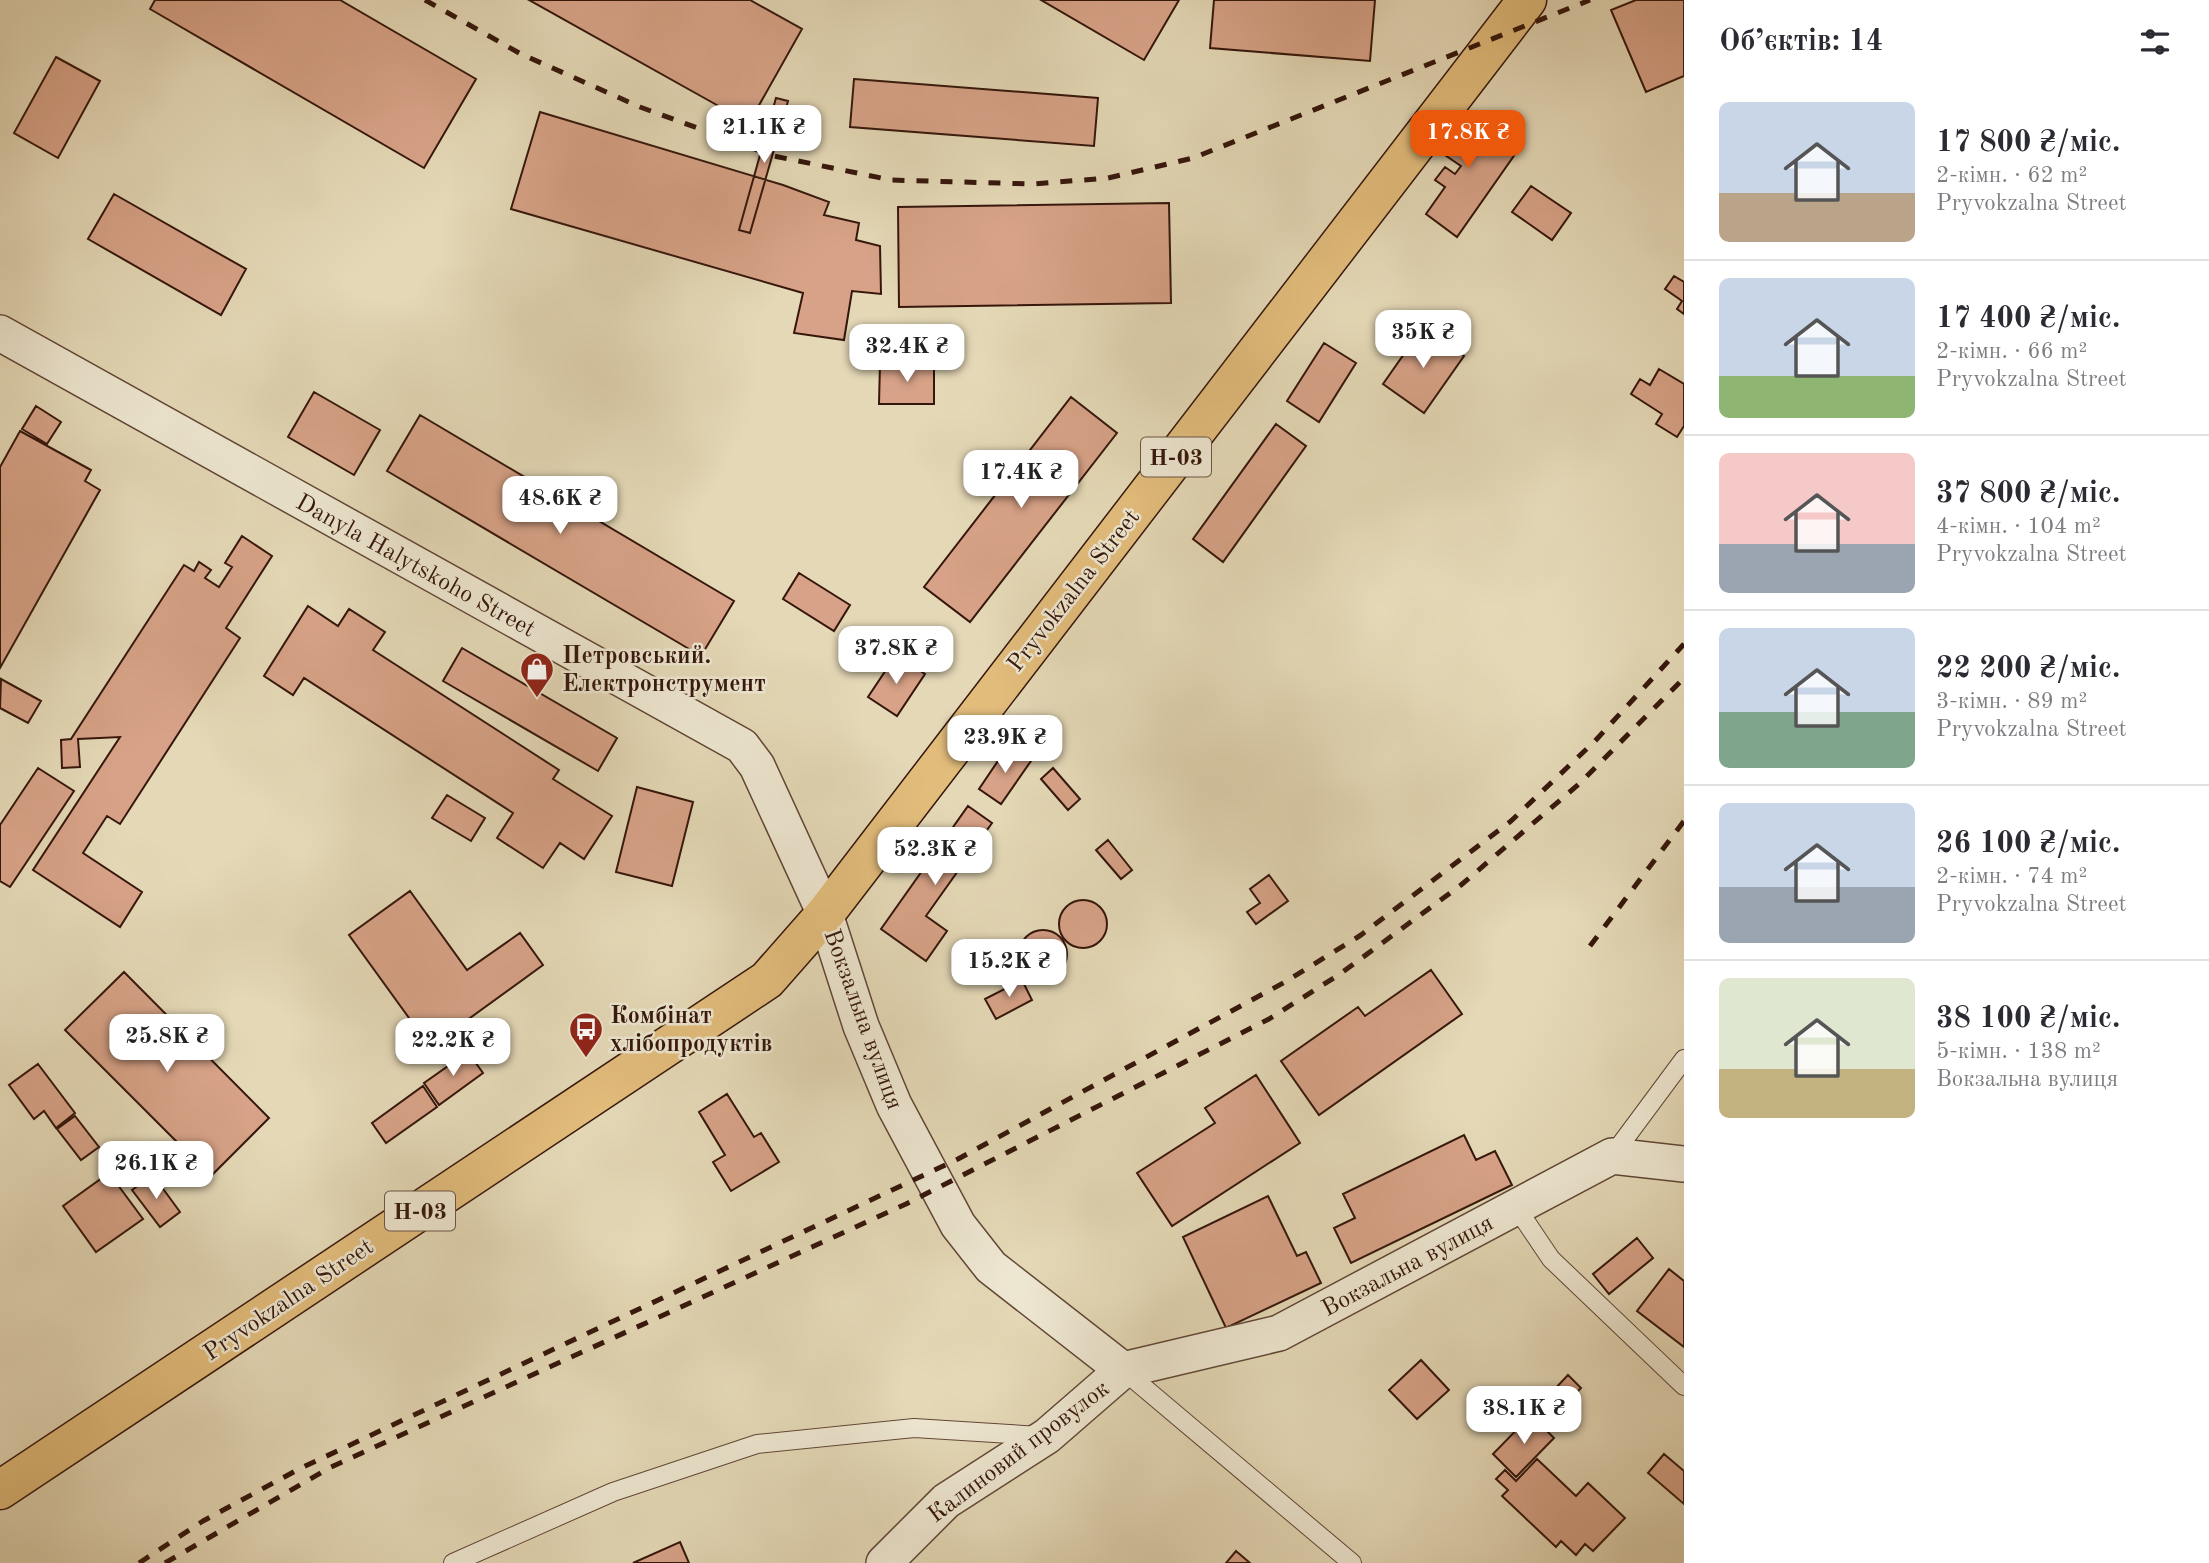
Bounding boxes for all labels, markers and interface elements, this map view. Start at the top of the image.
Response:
icon: filters [2136,23,2174,61]
text: Об’єктів: 14 [1719,27,1883,57]
pin: 21.1K ₴ [699,106,829,165]
pin: 17.8K ₴ [1403,110,1533,170]
text: 21.1K ₴ [722,116,806,139]
text: 17.8K ₴ [1426,121,1510,144]
text: 17 800 ₴/міс. [1936,128,2120,158]
icon: home [1775,130,1859,214]
text: 2-кімн. · 62 m² [1936,164,2087,187]
text: Pryvokzalna Street [1936,192,2127,215]
text: 17 400 ₴/міс. [1936,304,2120,334]
icon: home [1775,306,1859,390]
pin: 35K ₴ [1374,310,1472,370]
text: 35K ₴ [1391,321,1455,344]
pin: 32.4K ₴ [842,324,972,384]
text: 32.4K ₴ [865,335,949,358]
text: 2-кімн. · 66 m² [1936,340,2087,363]
text: Pryvokzalna Street [1936,368,2127,391]
road number: Н-03 [1141,438,1211,477]
pin: 17.4K ₴ [956,450,1086,510]
text: 17.4K ₴ [979,461,1063,484]
pin: 48.6K ₴ [495,476,625,536]
text: 37 800 ₴/міс. [1936,479,2120,509]
icon: home [1775,481,1859,565]
text: 48.6K ₴ [518,487,602,510]
street label: Danyla Halytskoho Street [291,491,539,643]
street label: Pryvokzalna Street [1004,505,1145,677]
text: 4-кімн. · 104 m² [1936,515,2101,538]
text: Pryvokzalna Street [1936,543,2127,566]
pin: 37.8K ₴ [831,626,961,686]
text: 37.8K ₴ [854,637,938,660]
place label: Петровський. Електронструмент [562,645,766,697]
shop icon: Петровський. Електронструмент [518,650,556,699]
text: 22 200 ₴/міс. [1936,654,2120,684]
icon: home [1775,656,1859,740]
text: 3-кімн. · 89 m² [1936,690,2087,713]
pin: 23.9K ₴ [940,716,1070,775]
text: Pryvokzalna Street [1936,718,2127,741]
text: 23.9K ₴ [963,726,1047,749]
pin: 52.3K ₴ [870,828,1000,887]
text: 26 100 ₴/міс. [1936,829,2120,859]
icon: home [1775,831,1859,915]
text: 52.3K ₴ [893,838,977,861]
text: 2-кімн. · 74 m² [1936,865,2087,888]
text: Pryvokzalna Street [1936,893,2127,916]
street label: Вокзальна вулиця [818,926,906,1113]
pin: 15.2K ₴ [944,940,1074,999]
text: 15.2K ₴ [967,950,1051,973]
text: 38 100 ₴/міс. [1936,1004,2120,1034]
place label: Комбінат хлібопродуктів [610,1005,772,1057]
icon: home [1775,1006,1859,1090]
bus stop icon: Комбінат хлібопродуктів [567,1010,605,1059]
pin: 25.8K ₴ [102,1014,232,1074]
pin: 22.2K ₴ [388,1018,518,1078]
text: 25.8K ₴ [125,1025,209,1048]
text: 22.2K ₴ [411,1029,495,1052]
text: 5-кімн. · 138 m² [1936,1040,2101,1063]
text: Вокзальна вулиця [1936,1068,2118,1091]
pin: 26.1K ₴ [91,1142,221,1201]
text: 26.1K ₴ [114,1152,198,1175]
road number: Н-03 [385,1192,455,1230]
street label: Вокзальна вулиця [1318,1212,1497,1322]
street label: Pryvokzalna Street [200,1235,378,1366]
street label: Калиновий провулок [924,1377,1114,1528]
pin: 38.1K ₴ [1459,1386,1589,1446]
text: 38.1K ₴ [1482,1397,1566,1420]

